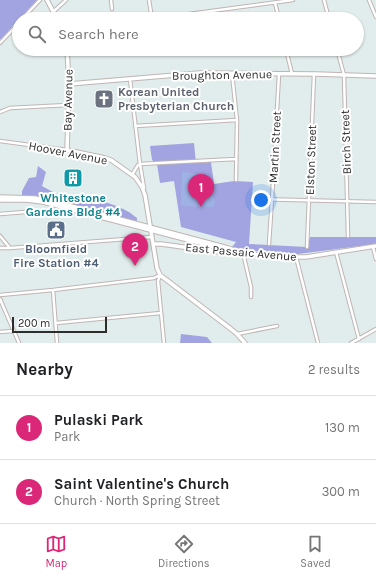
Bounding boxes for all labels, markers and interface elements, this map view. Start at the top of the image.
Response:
search box [12,12,364,56]
icon: search [26,23,48,45]
text: Search here [58,25,139,43]
street label: Broughton Avenue [172,67,272,83]
street label: Bay Avenue [60,69,76,131]
place label: Korean United Presbyterian Church [118,85,234,113]
church icon: Korean United Presbyterian Church [93,88,115,110]
street label: Birch Street [338,109,354,175]
street label: Martin Street [266,110,284,183]
street label: Elston Street [303,124,319,195]
street label: Hoover Avenue [27,138,109,168]
building icon: Whitestone Gardens Bldg #4 [62,167,84,189]
pin: 1 [188,174,214,207]
your location [251,190,271,210]
place label: Whitestone Gardens Bldg #4 [26,191,120,219]
public building icon: Bloomfield Fire Station #4 [45,219,67,241]
pin: 2 [122,233,148,266]
street label: East Passaic Avenue [185,240,297,264]
place label: Bloomfield Fire Station #4 [13,242,99,270]
scale bar [12,315,107,334]
text: 200 m [18,317,50,330]
text: Nearby [16,359,73,379]
text: 2 results [308,362,360,377]
text: Pulaski Park [54,411,143,429]
text: 1 [27,420,31,435]
text: 130 m [325,420,360,435]
text: Park [54,429,80,444]
text: Saint Valentine's Church [54,475,229,493]
text: 2 [25,484,33,499]
text: 300 m [322,484,360,499]
text: Church · North Spring Street [54,493,220,508]
tab: Map [45,533,67,570]
tab: Directions [158,533,210,570]
tab: Saved [300,533,331,570]

